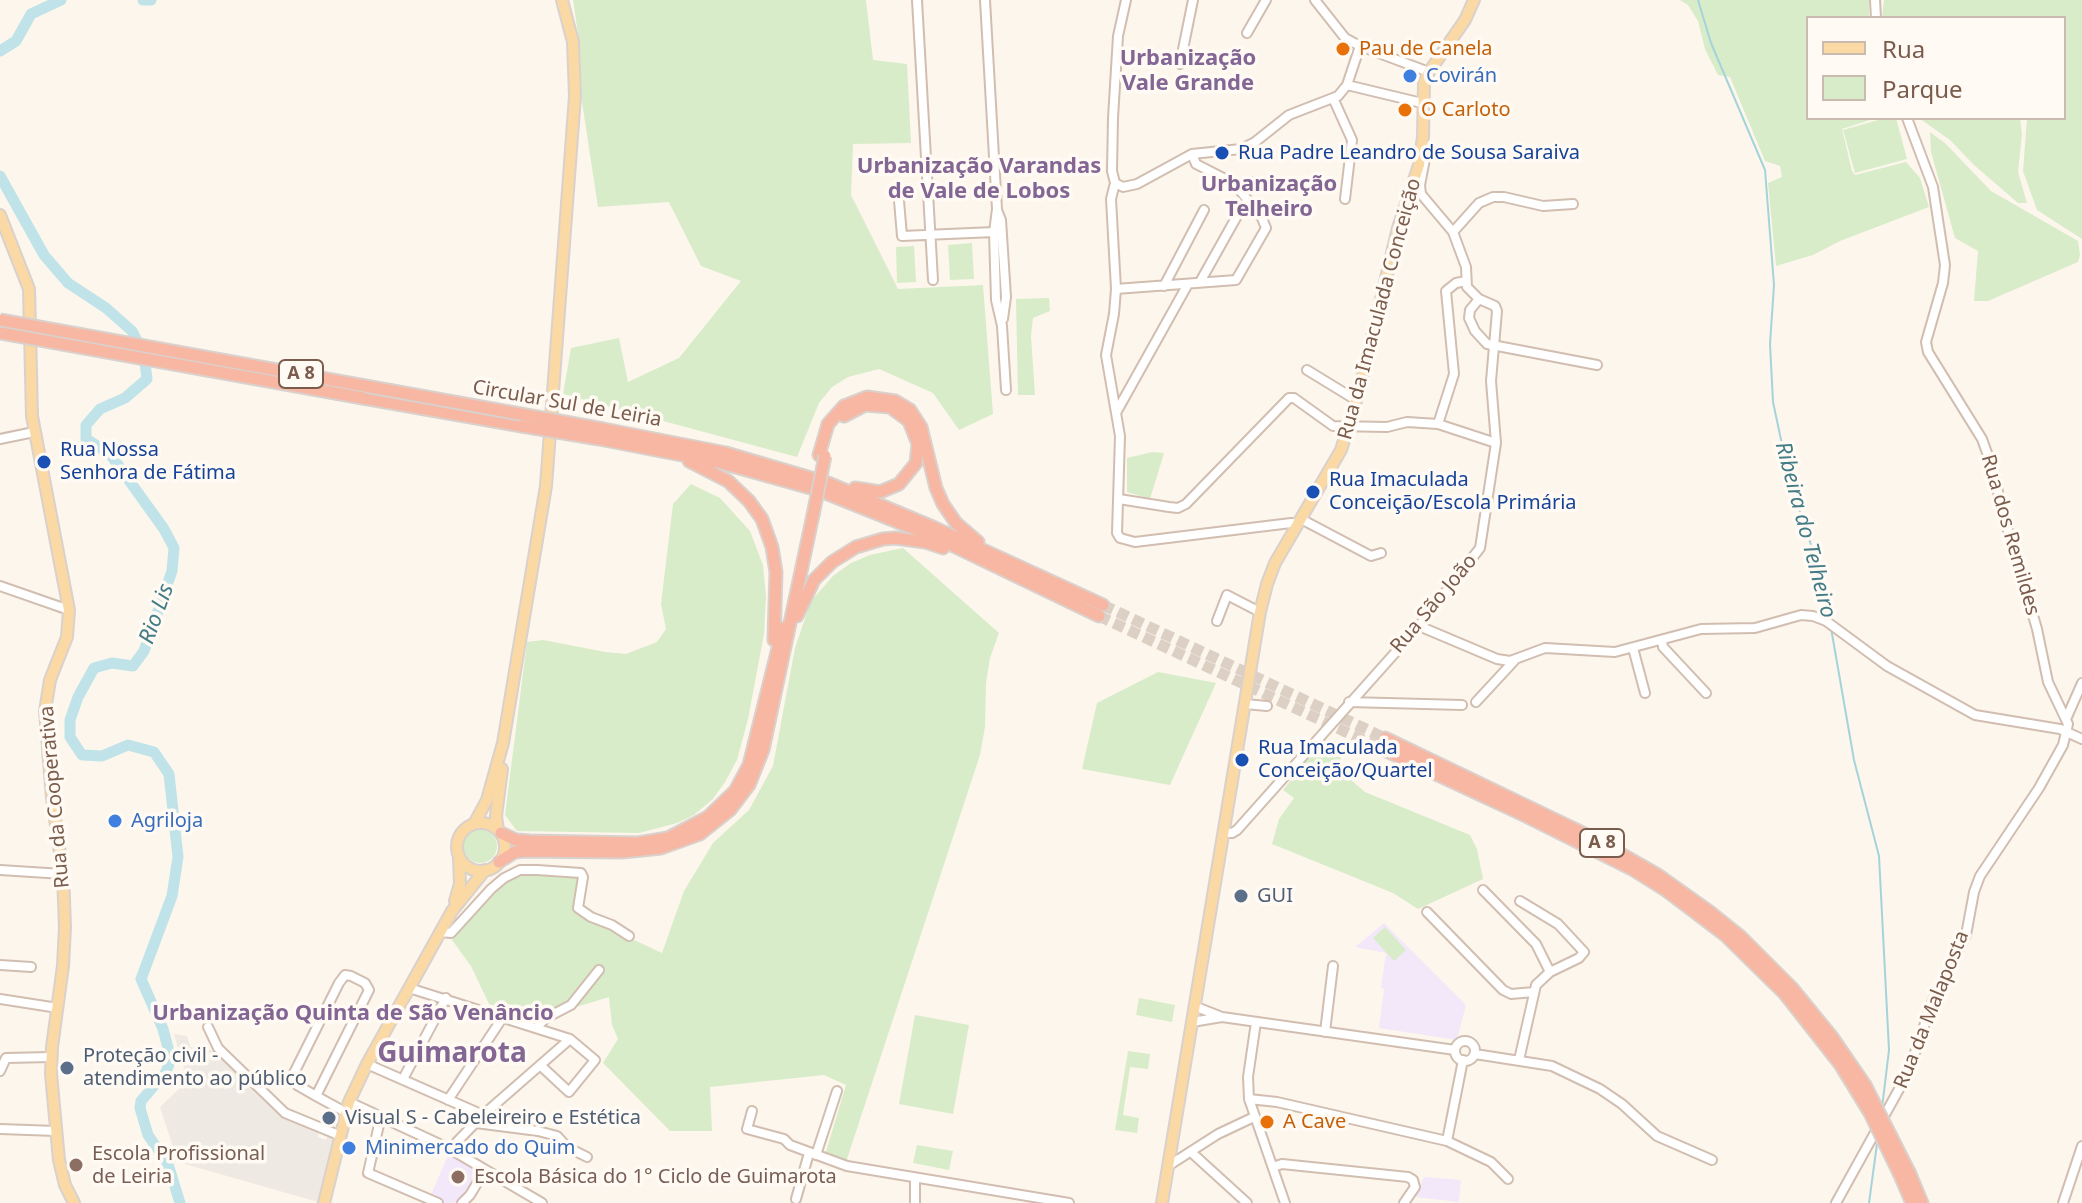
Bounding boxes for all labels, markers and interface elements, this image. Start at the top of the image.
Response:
legend [1806,16,2066,120]
text: Rua [1882,32,1925,65]
place label: Pau de Canela [1359,37,1493,61]
marker: Pau de Canela [1334,40,1352,58]
district label: Urbanização Vale Grande [1120,46,1256,98]
place label: Covirán [1426,64,1497,88]
marker: Covirán [1401,67,1419,85]
text: Parque [1882,72,1963,105]
place label: O Carloto [1421,98,1511,122]
marker: O Carloto [1396,101,1414,119]
place label: Rua Padre Leandro de Sousa Saraiva [1238,141,1580,165]
marker: Rua Padre Leandro de Sousa Saraiva [1213,144,1231,162]
district label: Urbanização Varandas de Vale de Lobos [857,154,1101,206]
district label: Urbanização Telheiro [1201,172,1337,224]
street label: Rua da Imaculada Conceição [1333,176,1427,442]
road number: A 8 [279,360,323,388]
street label: Circular Sul de Leiria [471,376,663,432]
place label: Rua Nossa Senhora de Fátima [60,438,236,485]
water label: Ribeira do Telheiro [1769,439,1841,621]
street label: Rua dos Remildes [1976,452,2044,618]
marker: Rua Nossa Senhora de Fátima [35,453,53,471]
place label: Rua Imaculada Conceição/Escola Primária [1329,468,1577,515]
marker: Rua Imaculada Conceição/Escola Primária [1304,483,1322,501]
street label: Rua São João [1386,550,1482,658]
water label: Rio Lis [134,580,180,648]
street label: Rua da Cooperativa [35,705,75,889]
place label: Rua Imaculada Conceição/Quartel [1258,736,1433,783]
marker: Rua Imaculada Conceição/Quartel [1233,751,1251,769]
place label: Agriloja [131,809,203,833]
marker: Agriloja [106,812,124,830]
road number: A 8 [1580,829,1624,857]
place label: GUI [1257,884,1293,908]
marker: GUI [1232,887,1250,905]
street label: Rua da Malaposta [1889,928,1975,1092]
district label: Urbanização Quinta de São Venâncio [152,1001,554,1027]
district label: Guimarota [377,1037,527,1071]
place label: Proteção civil - atendimento ao público [83,1044,307,1091]
marker: Proteção civil - atendimento ao público [58,1059,76,1077]
place label: Visual S - Cabeleireiro e Estética [345,1106,641,1130]
marker: Visual S - Cabeleireiro e Estética [320,1109,338,1127]
place label: A Cave [1283,1110,1346,1134]
marker: A Cave [1258,1113,1276,1131]
place label: Minimercado do Quim [365,1136,576,1160]
marker: Minimercado do Quim [340,1139,358,1157]
place label: Escola Profissional de Leiria [92,1142,265,1189]
marker: Escola Profissional de Leiria [67,1156,85,1174]
place label: Escola Básica do 1° Ciclo de Guimarota [474,1165,837,1189]
marker: Escola Básica do 1° Ciclo de Guimarota [449,1168,467,1186]

